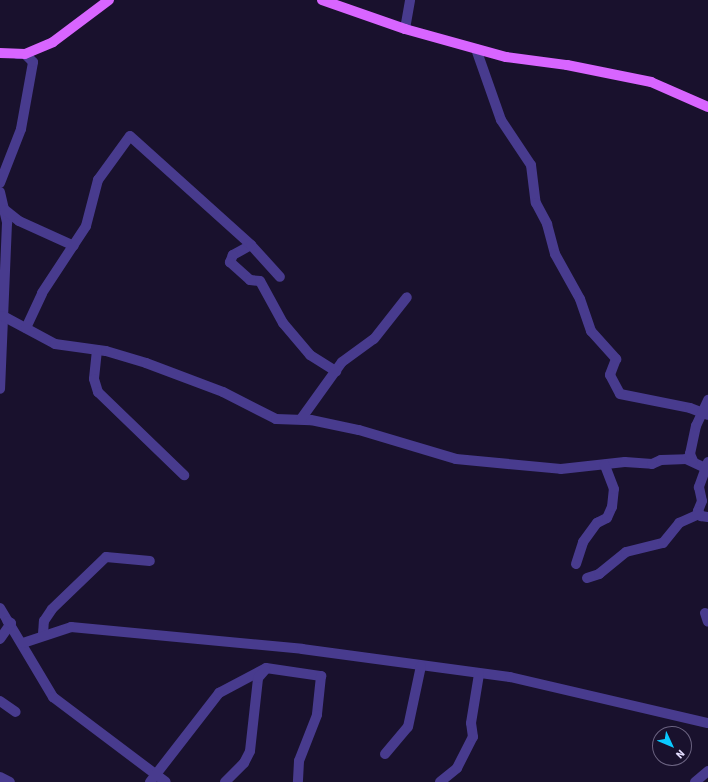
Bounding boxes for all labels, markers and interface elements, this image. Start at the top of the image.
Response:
north arrow [652,726,692,766]
text: N [672,746,688,762]

